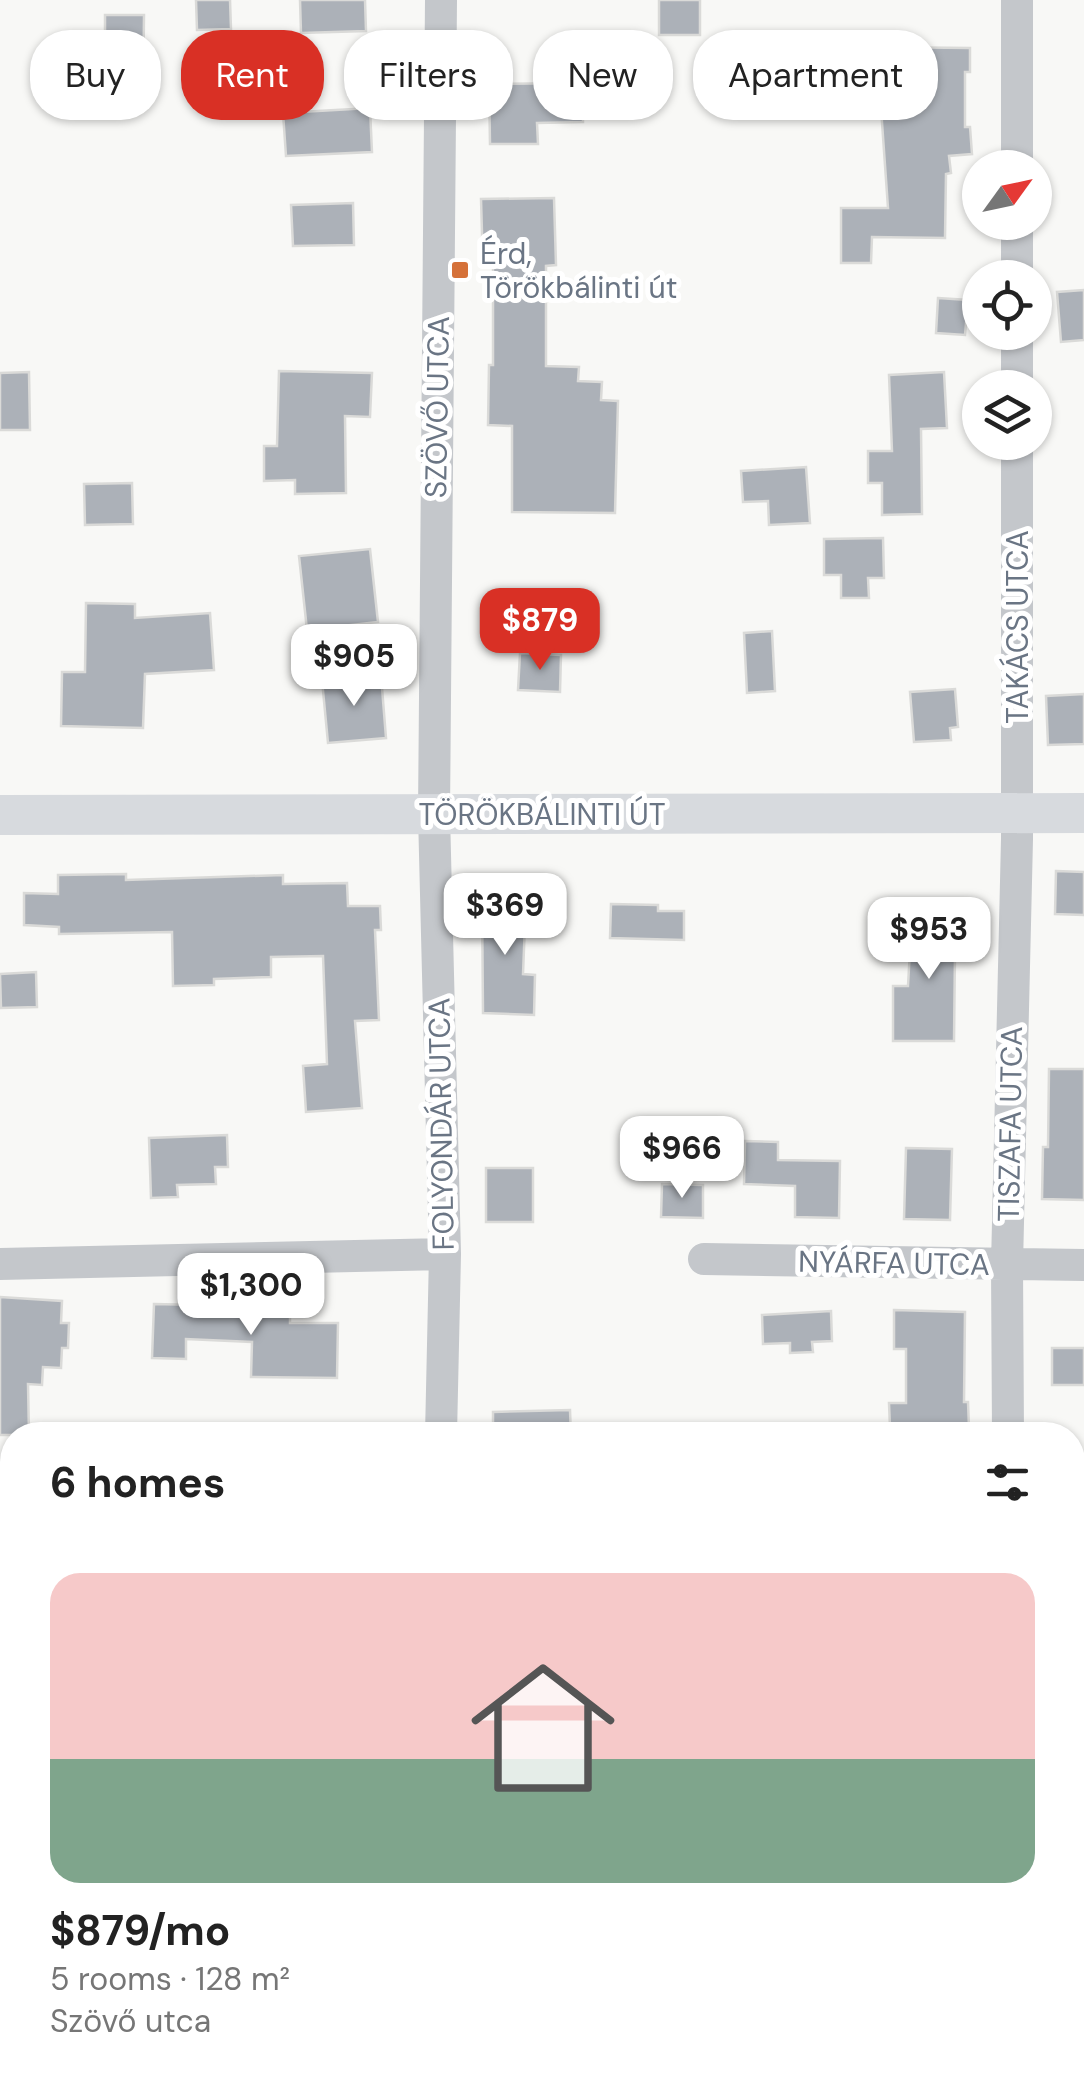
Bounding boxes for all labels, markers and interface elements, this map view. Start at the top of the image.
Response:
chip: Buy [30,30,161,120]
chip: Rent [181,30,324,120]
chip: Filters [344,30,513,120]
chip: New [533,30,673,120]
chip: Apartment [693,30,938,120]
north arrow [962,150,1052,240]
map controls [962,150,1052,460]
place label: Érd, Törökbálinti út [480,234,677,307]
marker: Érd, Törökbálinti út [449,259,471,281]
button: locate [962,260,1052,350]
street label: SZÖVŐ UTCA [416,315,458,498]
button: layers [962,370,1052,460]
street label: TAKÁCS UTCA [998,530,1037,724]
pin: $879 [481,588,599,673]
text: $879 [502,599,578,641]
pin: $905 [295,624,413,709]
text: $905 [313,635,395,677]
street label: TÖRÖKBÁLINTI ÚT [418,795,666,834]
pin: $369 [446,873,564,958]
text: $369 [466,884,544,926]
pin: $953 [870,897,988,982]
text: $953 [890,908,968,950]
street label: FOLYONDÁR UTCA [419,997,463,1251]
street label: TISZAFA UTCA [989,1026,1031,1222]
pin: $966 [623,1116,741,1201]
text: $966 [642,1127,722,1169]
street label: NYÁRFA UTCA [798,1242,990,1284]
pin: $1,300 [170,1253,332,1338]
text: $1,300 [199,1264,303,1306]
text: 6 homes [50,1455,225,1510]
icon: filters [980,1455,1035,1510]
icon: home [453,1638,633,1818]
text: $879/mo [50,1903,230,1958]
text: 5 rooms · 128 m² [50,1958,290,2000]
text: Szövő utca [50,2000,211,2042]

